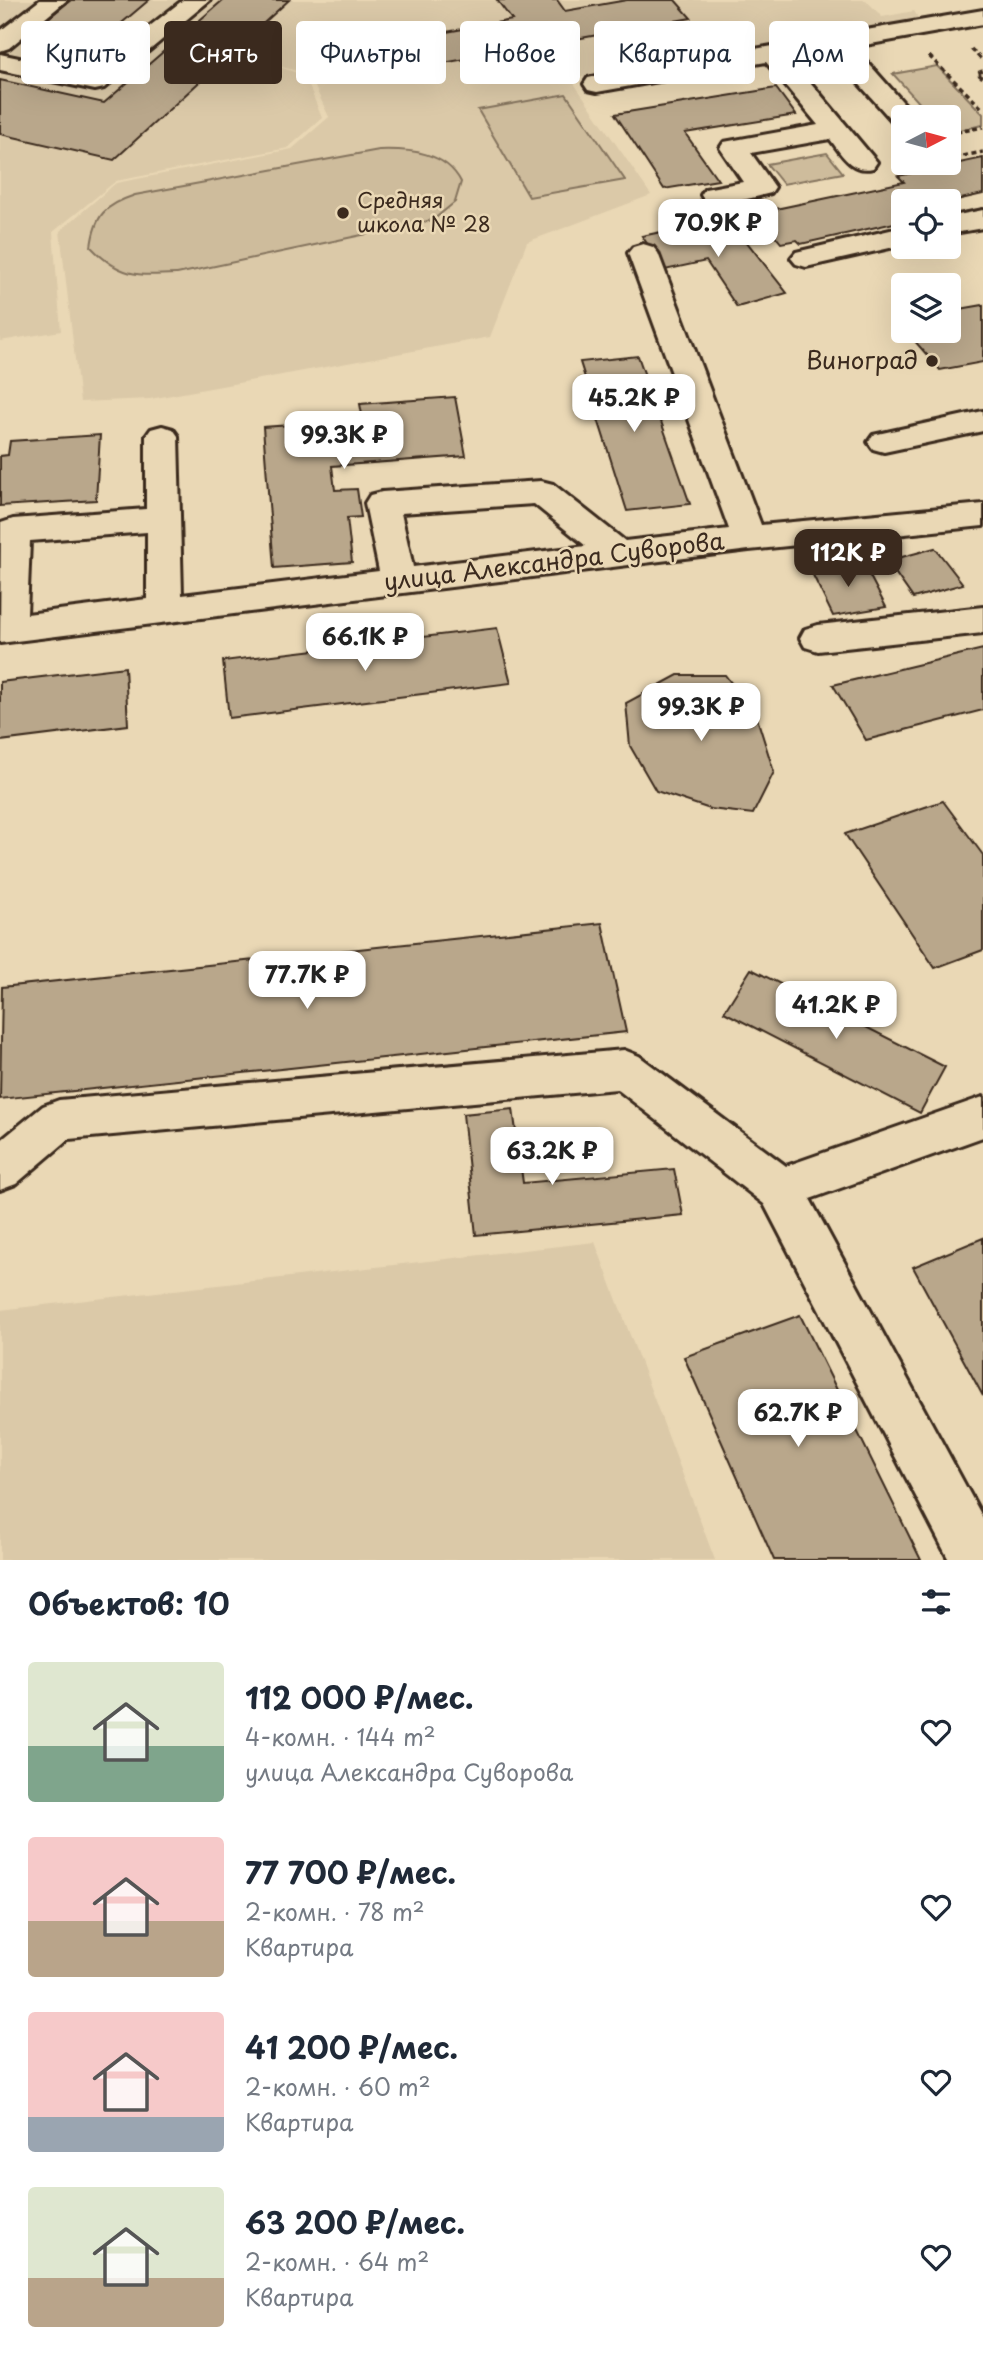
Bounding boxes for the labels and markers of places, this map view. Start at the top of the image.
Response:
place label: Средняя школа № 28 [357,183,491,239]
pin: 70.9K ₽ [653,200,783,259]
marker: Средняя школа № 28 [335,205,351,221]
place label: Виноград [806,341,918,377]
marker: Виноград [924,353,940,369]
pin: 45.2K ₽ [569,374,699,434]
pin: 99.3K ₽ [279,412,409,471]
pin: 112K ₽ [791,530,905,589]
pin: 66.1K ₽ [300,614,430,673]
pin: 99.3K ₽ [636,684,766,743]
pin: 77.7K ₽ [242,951,372,1011]
pin: 41.2K ₽ [771,982,901,1041]
pin: 63.2K ₽ [487,1128,617,1187]
pin: 62.7K ₽ [733,1390,863,1449]

